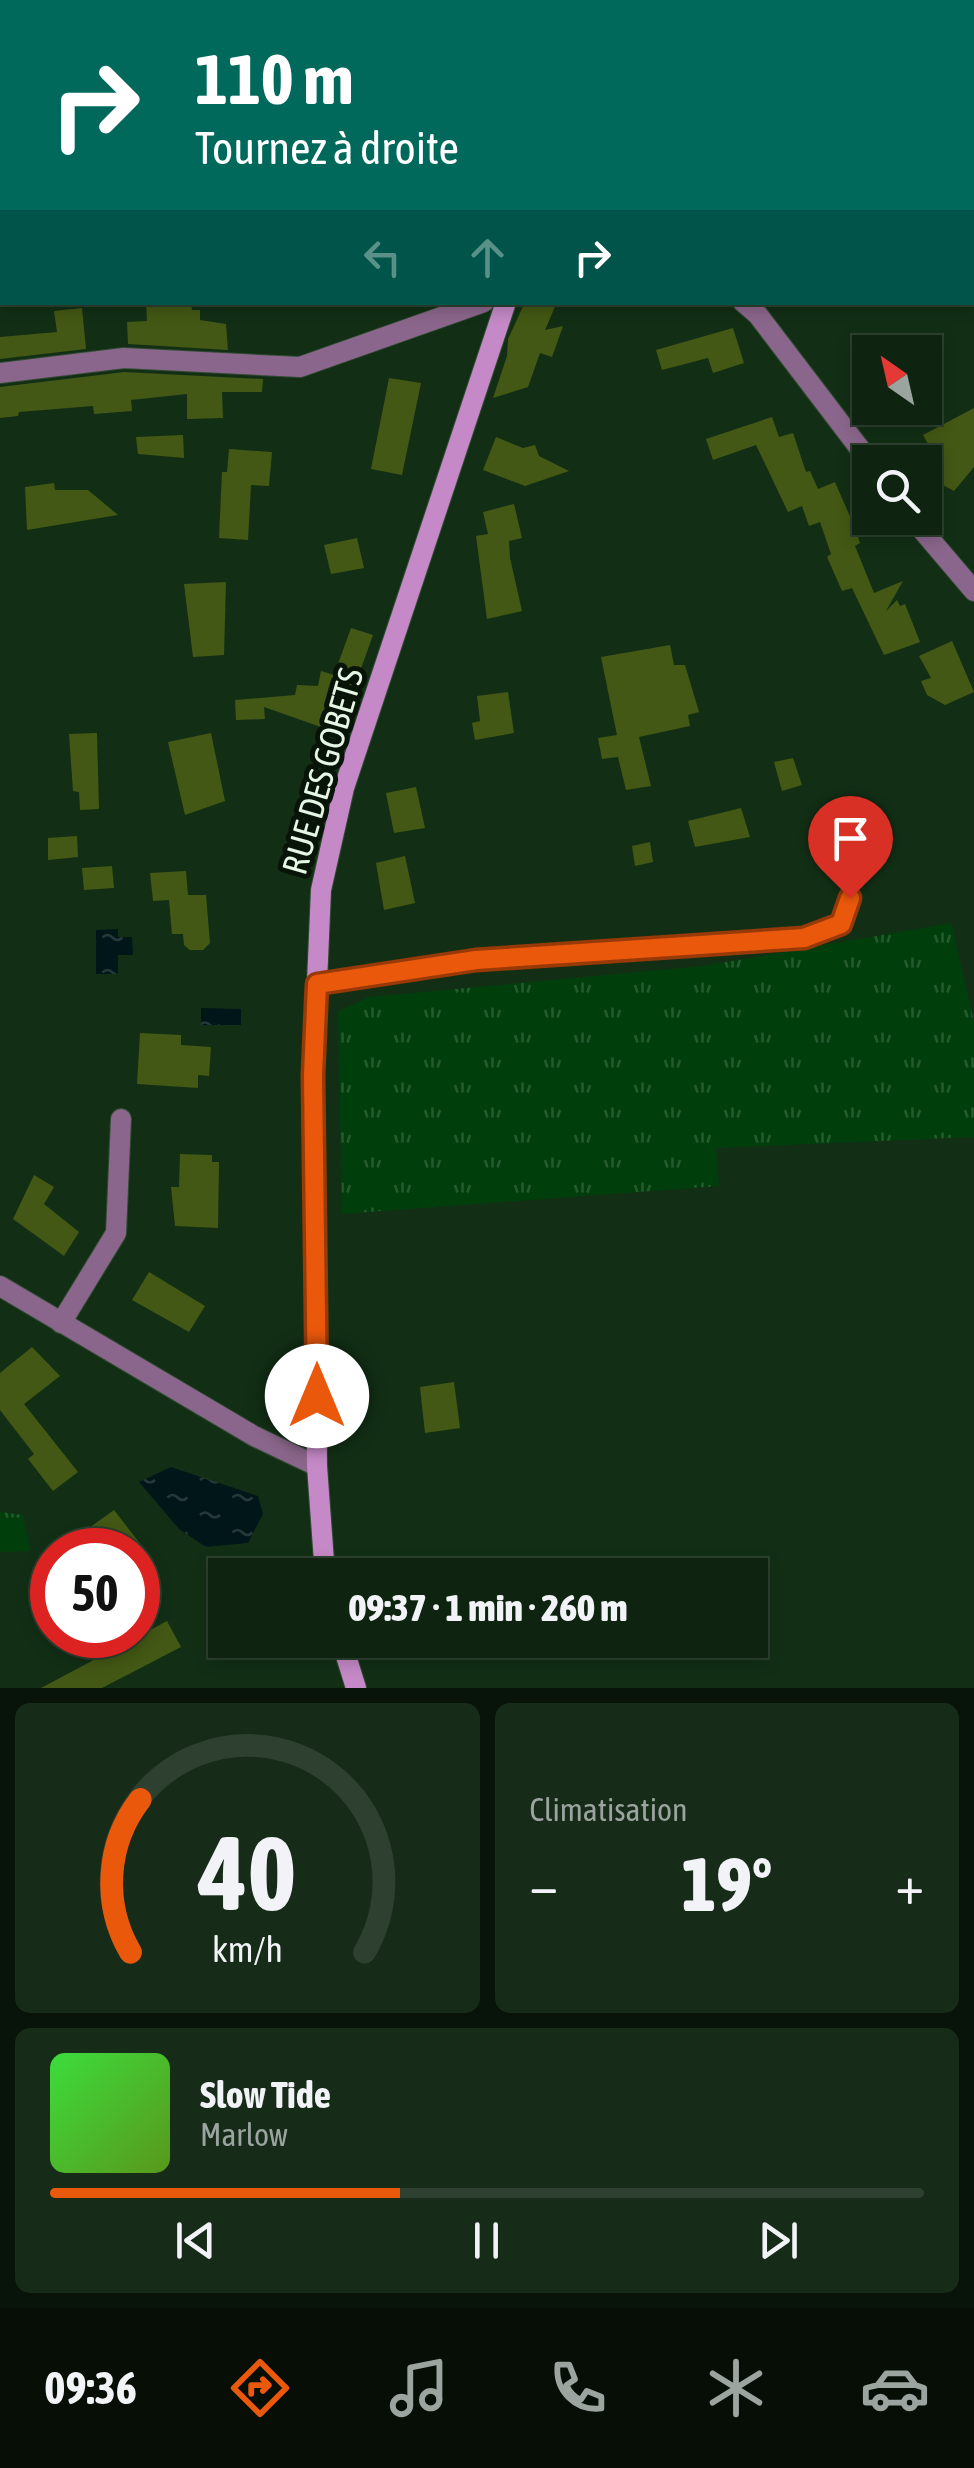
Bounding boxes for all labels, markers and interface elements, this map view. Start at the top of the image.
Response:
text: 110 m [195,39,354,119]
icon: right [30,40,160,170]
text: Tournez à droite [195,122,459,174]
icon: left [355,230,410,285]
icon: ahead [460,230,515,285]
icon: right [565,230,620,285]
north arrow [852,335,942,425]
map controls [852,335,942,535]
button: search [852,445,942,535]
street label: RUE DES GOBETS [273,663,371,879]
pin [808,796,893,899]
icon: arrive [823,811,878,866]
position arrow [265,1344,369,1448]
speed limit sign: 50 [30,1528,160,1658]
text: 09:37 · 1 min · 260 m [348,1586,628,1629]
text: Climatisation [530,1791,688,1828]
text: 40 [197,1813,296,1932]
text: 19° [681,1841,772,1927]
text: − [530,1853,558,1916]
text: + [895,1853,924,1916]
text: km/h [212,1929,283,1970]
text: Slow Tide [200,2073,331,2116]
text: Marlow [200,2116,288,2153]
icon: previous [168,2213,223,2268]
icon: pause [459,2213,514,2268]
icon: next [751,2213,806,2268]
icon: directions [225,2353,295,2423]
icon: music [384,2353,454,2423]
icon: phone [543,2353,613,2423]
icon: climate [701,2353,771,2423]
icon: car [860,2353,930,2423]
text: 09:36 [44,2362,137,2414]

